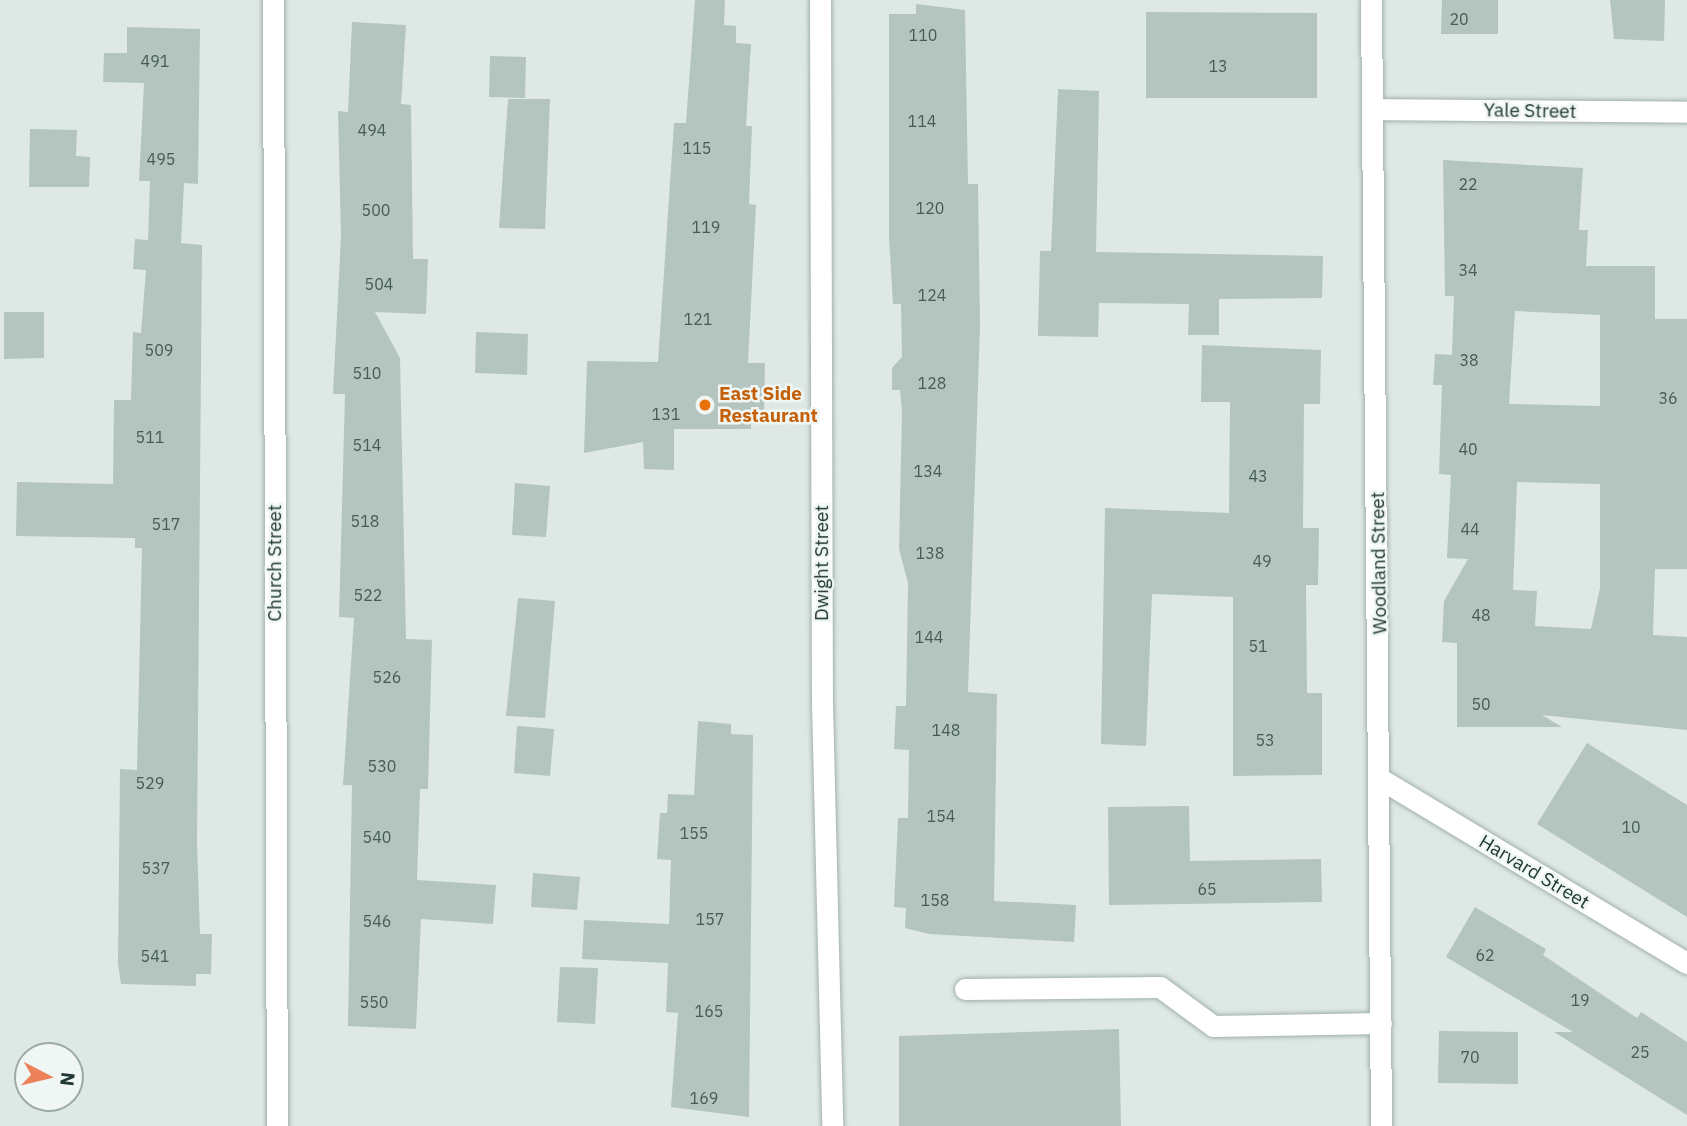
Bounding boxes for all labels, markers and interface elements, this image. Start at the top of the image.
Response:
house number: 20 [1449,9,1469,29]
house number: 110 [909,25,937,45]
house number: 491 [141,51,169,71]
house number: 13 [1208,56,1228,76]
street label: Yale Street [1483,99,1577,123]
house number: 114 [908,111,936,131]
house number: 494 [358,120,386,140]
house number: 115 [683,138,711,158]
house number: 495 [147,149,175,169]
house number: 22 [1458,174,1478,194]
house number: 120 [916,198,944,218]
house number: 500 [362,200,390,220]
house number: 119 [692,217,720,237]
house number: 34 [1458,260,1478,280]
house number: 504 [365,274,393,294]
house number: 124 [918,285,946,305]
house number: 121 [684,309,712,329]
house number: 509 [145,340,173,360]
house number: 38 [1459,350,1479,370]
house number: 510 [353,363,381,383]
house number: 128 [918,373,946,393]
place label: East Side Restaurant [719,383,818,427]
house number: 36 [1658,388,1678,408]
marker: East Side Restaurant [697,397,713,413]
house number: 131 [652,404,680,424]
house number: 511 [136,427,164,447]
house number: 514 [353,435,381,455]
house number: 40 [1458,439,1478,459]
house number: 134 [914,461,942,481]
house number: 43 [1248,466,1268,486]
street label: Woodland Street [1366,491,1392,635]
street label: Church Street [264,504,286,622]
street label: Dwight Street [811,505,833,621]
house number: 518 [351,511,379,531]
house number: 517 [152,514,180,534]
house number: 44 [1460,519,1480,539]
house number: 138 [916,543,944,563]
house number: 49 [1252,551,1272,571]
house number: 522 [354,585,382,605]
house number: 48 [1471,605,1491,625]
house number: 144 [915,627,943,647]
house number: 51 [1248,636,1268,656]
house number: 526 [373,667,401,687]
house number: 50 [1471,694,1491,714]
house number: 148 [932,720,960,740]
house number: 53 [1255,730,1275,750]
house number: 530 [368,756,396,776]
house number: 529 [136,773,164,793]
house number: 154 [927,806,955,826]
house number: 10 [1621,817,1641,837]
house number: 155 [680,823,708,843]
house number: 540 [363,827,391,847]
street label: Harvard Street [1475,830,1593,914]
house number: 537 [142,858,170,878]
house number: 65 [1197,879,1217,899]
house number: 158 [921,890,949,910]
house number: 157 [696,909,724,929]
house number: 546 [363,911,391,931]
house number: 62 [1475,945,1495,965]
house number: 541 [141,946,169,966]
house number: 19 [1570,990,1590,1010]
house number: 550 [360,992,388,1012]
house number: 165 [695,1001,723,1021]
north arrow [14,1042,84,1112]
house number: 25 [1630,1042,1650,1062]
house number: 70 [1460,1047,1480,1067]
text: N [55,1071,81,1088]
house number: 169 [690,1088,718,1108]

